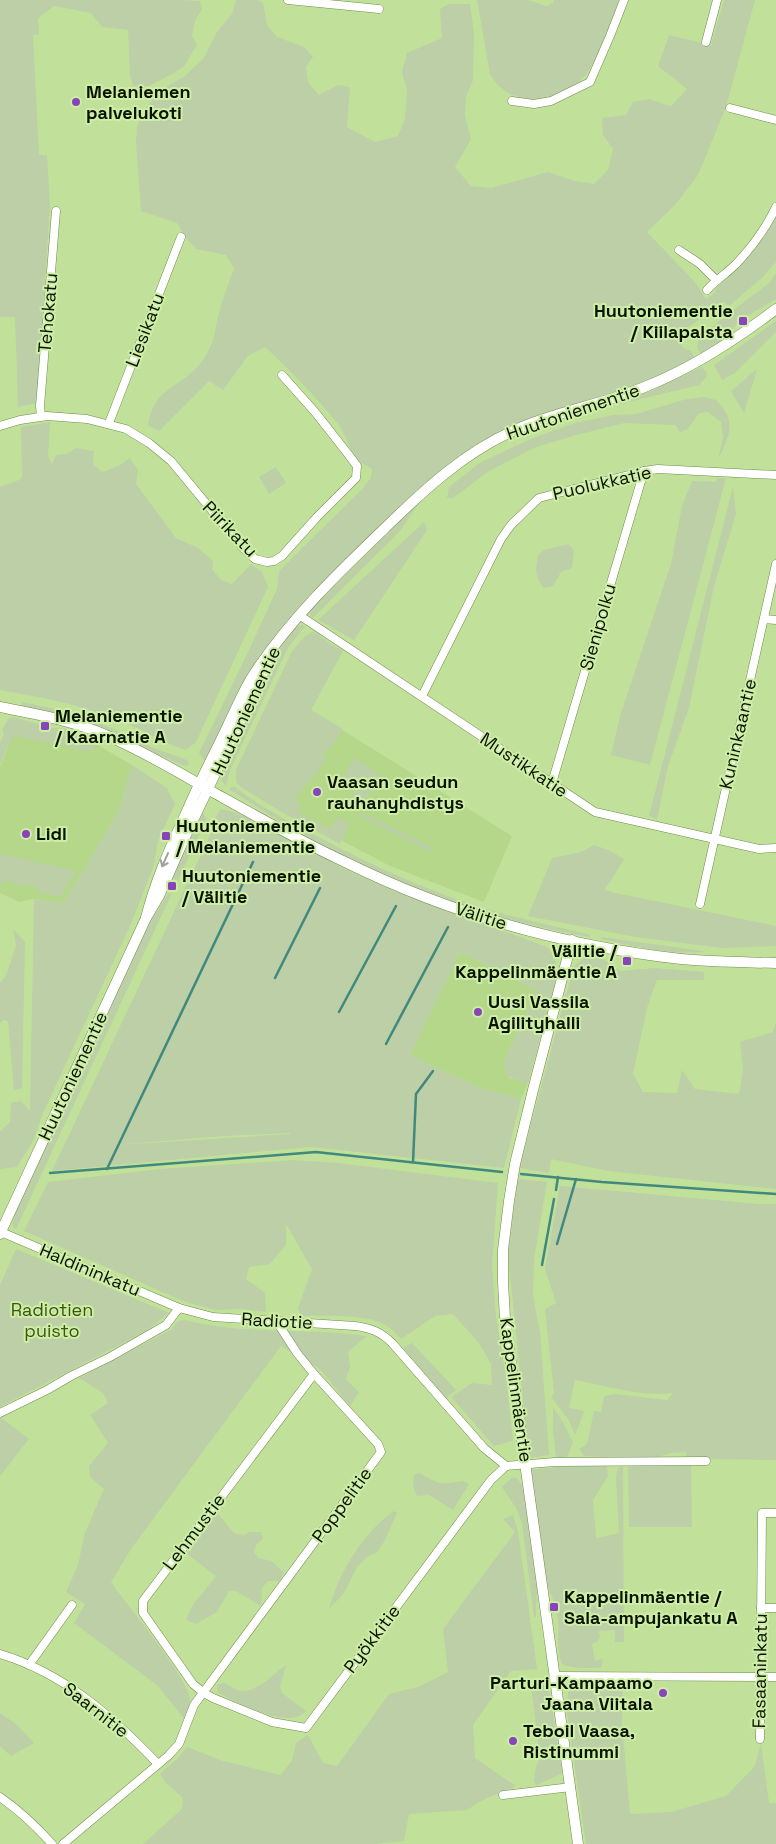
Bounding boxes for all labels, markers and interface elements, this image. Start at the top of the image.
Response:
place label: Melaniemen palvelukoti [86,80,191,124]
marker: Melaniemen palvelukoti [70,96,82,108]
street label: Tehokatu [33,272,62,354]
street label: Liesikatu [120,290,169,370]
place label: Huutoniementie / Kiilapalsta [594,299,734,343]
marker: Huutoniementie / Kiilapalsta [737,315,749,327]
street label: Huutoniementie [503,378,642,445]
street label: Puolukkatie [550,460,654,505]
street label: Piirikatu [198,496,263,562]
street label: Sienipolku [574,581,621,673]
street label: Huutoniementie [206,643,285,779]
street label: Kuninkaantie [714,676,761,791]
place label: Melaniementie / Kaarnatie A [54,704,183,748]
marker: Melaniementie / Kaarnatie A [39,720,51,732]
street label: Mustikkatie [476,727,573,802]
place label: Vaasan seudun rauhanyhdistys [327,770,464,814]
marker: Vaasan seudun rauhanyhdistys [311,786,323,798]
place label: Huutoniementie / Melaniementie [175,814,315,858]
place label: Lidl [36,822,67,845]
marker: Lidl [20,828,32,840]
marker: Huutoniementie / Melaniementie [160,830,172,842]
one-way arrow [159,852,169,867]
place label: Huutoniementie / Välitie [181,864,321,908]
marker: Huutoniementie / Välitie [166,880,178,892]
street label: Välitie [452,896,510,935]
place label: Välitie / Kappelinmäentie A [455,939,618,983]
marker: Välitie / Kappelinmäentie A [621,955,633,967]
place label: Uusi Vassila Agilityhalli [488,990,590,1034]
marker: Uusi Vassila Agilityhalli [472,1006,484,1018]
street label: Huutoniementie [33,1008,112,1144]
street label: Haldininkatu [36,1238,144,1301]
park label: Radiotien puisto [11,1298,93,1342]
street label: Radiotie [241,1307,313,1334]
street label: Kappelinmäentie [495,1316,538,1464]
street label: Poppelitie [307,1462,377,1547]
street label: Lehmustie [157,1489,230,1575]
place label: Kappelinmäentie / Sala-ampujankatu A [564,1585,738,1629]
street label: Pyökkitie [338,1600,405,1678]
marker: Kappelinmäentie / Sala-ampujankatu A [548,1601,560,1613]
street label: Fasaaninkatu [747,1613,772,1729]
place label: Parturi-Kampaamo Jaana Viitala [490,1671,654,1715]
street label: Saarnitie [59,1677,134,1742]
marker: Parturi-Kampaamo Jaana Viitala [657,1687,669,1699]
place label: Teboil Vaasa, Ristinummi [523,1719,635,1763]
marker: Teboil Vaasa, Ristinummi [507,1735,519,1747]

